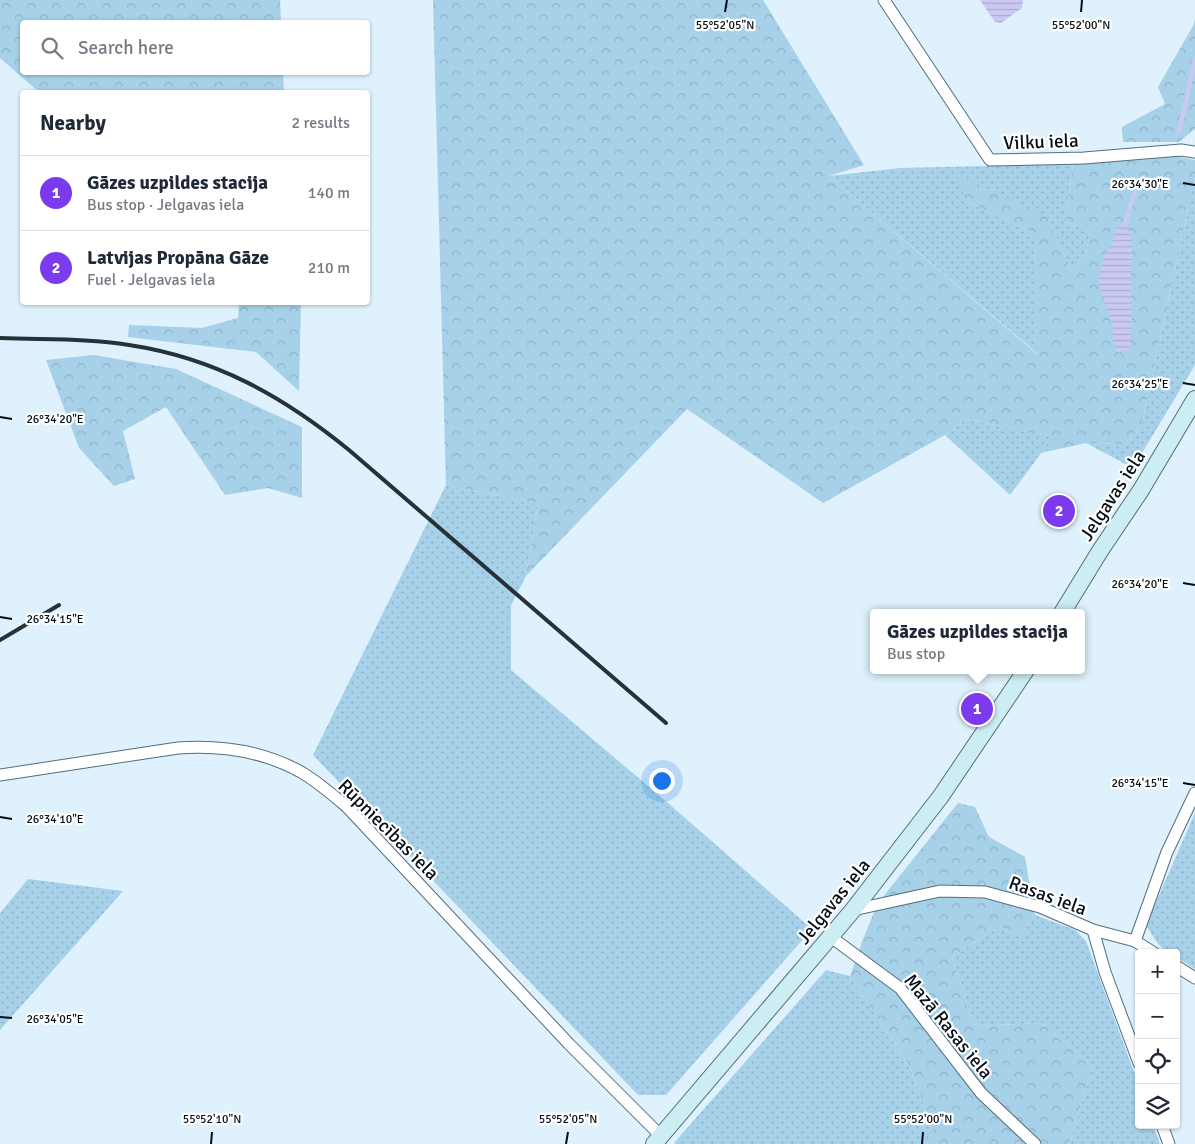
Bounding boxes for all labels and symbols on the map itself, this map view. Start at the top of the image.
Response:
text: 55°52'05"N [696,18,754,33]
text: 55°52'00"N [1052,18,1110,33]
street label: Vilku iela [1003,129,1079,155]
text: 26°34'30"E [1111,177,1169,192]
text: 26°34'25"E [1111,377,1169,392]
text: 26°34'20"E [26,412,84,427]
street label: Jelgavas iela [1075,446,1151,545]
pin: 2 [1043,492,1075,530]
text: 26°34'20"E [1111,577,1169,592]
text: 26°34'15"E [26,612,84,627]
pin: 1 [961,690,993,728]
your location [649,768,675,794]
street label: Rūpniecības iela [333,774,444,885]
text: 26°34'15"E [1111,776,1169,791]
text: 26°34'10"E [26,812,84,827]
street label: Jelgavas iela [792,854,876,949]
street label: Rasas iela [1005,871,1090,921]
street label: Mazā Rasas iela [898,969,998,1084]
text: 26°34'05"E [26,1012,84,1027]
text: 55°52'10"N [183,1112,241,1127]
text: 55°52'05"N [539,1112,597,1127]
text: 55°52'00"N [894,1112,952,1127]

